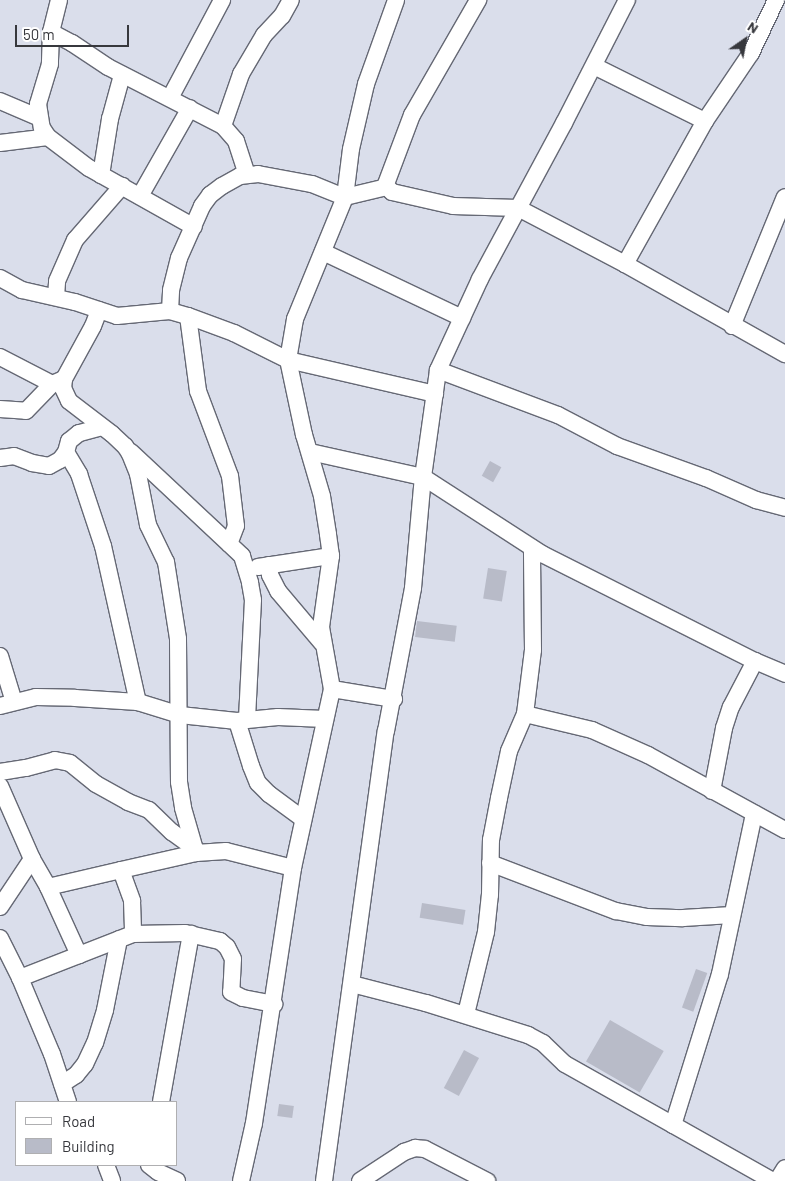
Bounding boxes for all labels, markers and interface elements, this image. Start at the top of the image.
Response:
scale bar [18,15,131,47]
north arrow [720,15,770,65]
text: N [745,17,762,37]
text: 50 m [23,25,55,43]
legend [15,1101,178,1166]
text: Road [62,1112,95,1130]
text: Building [62,1137,115,1155]

